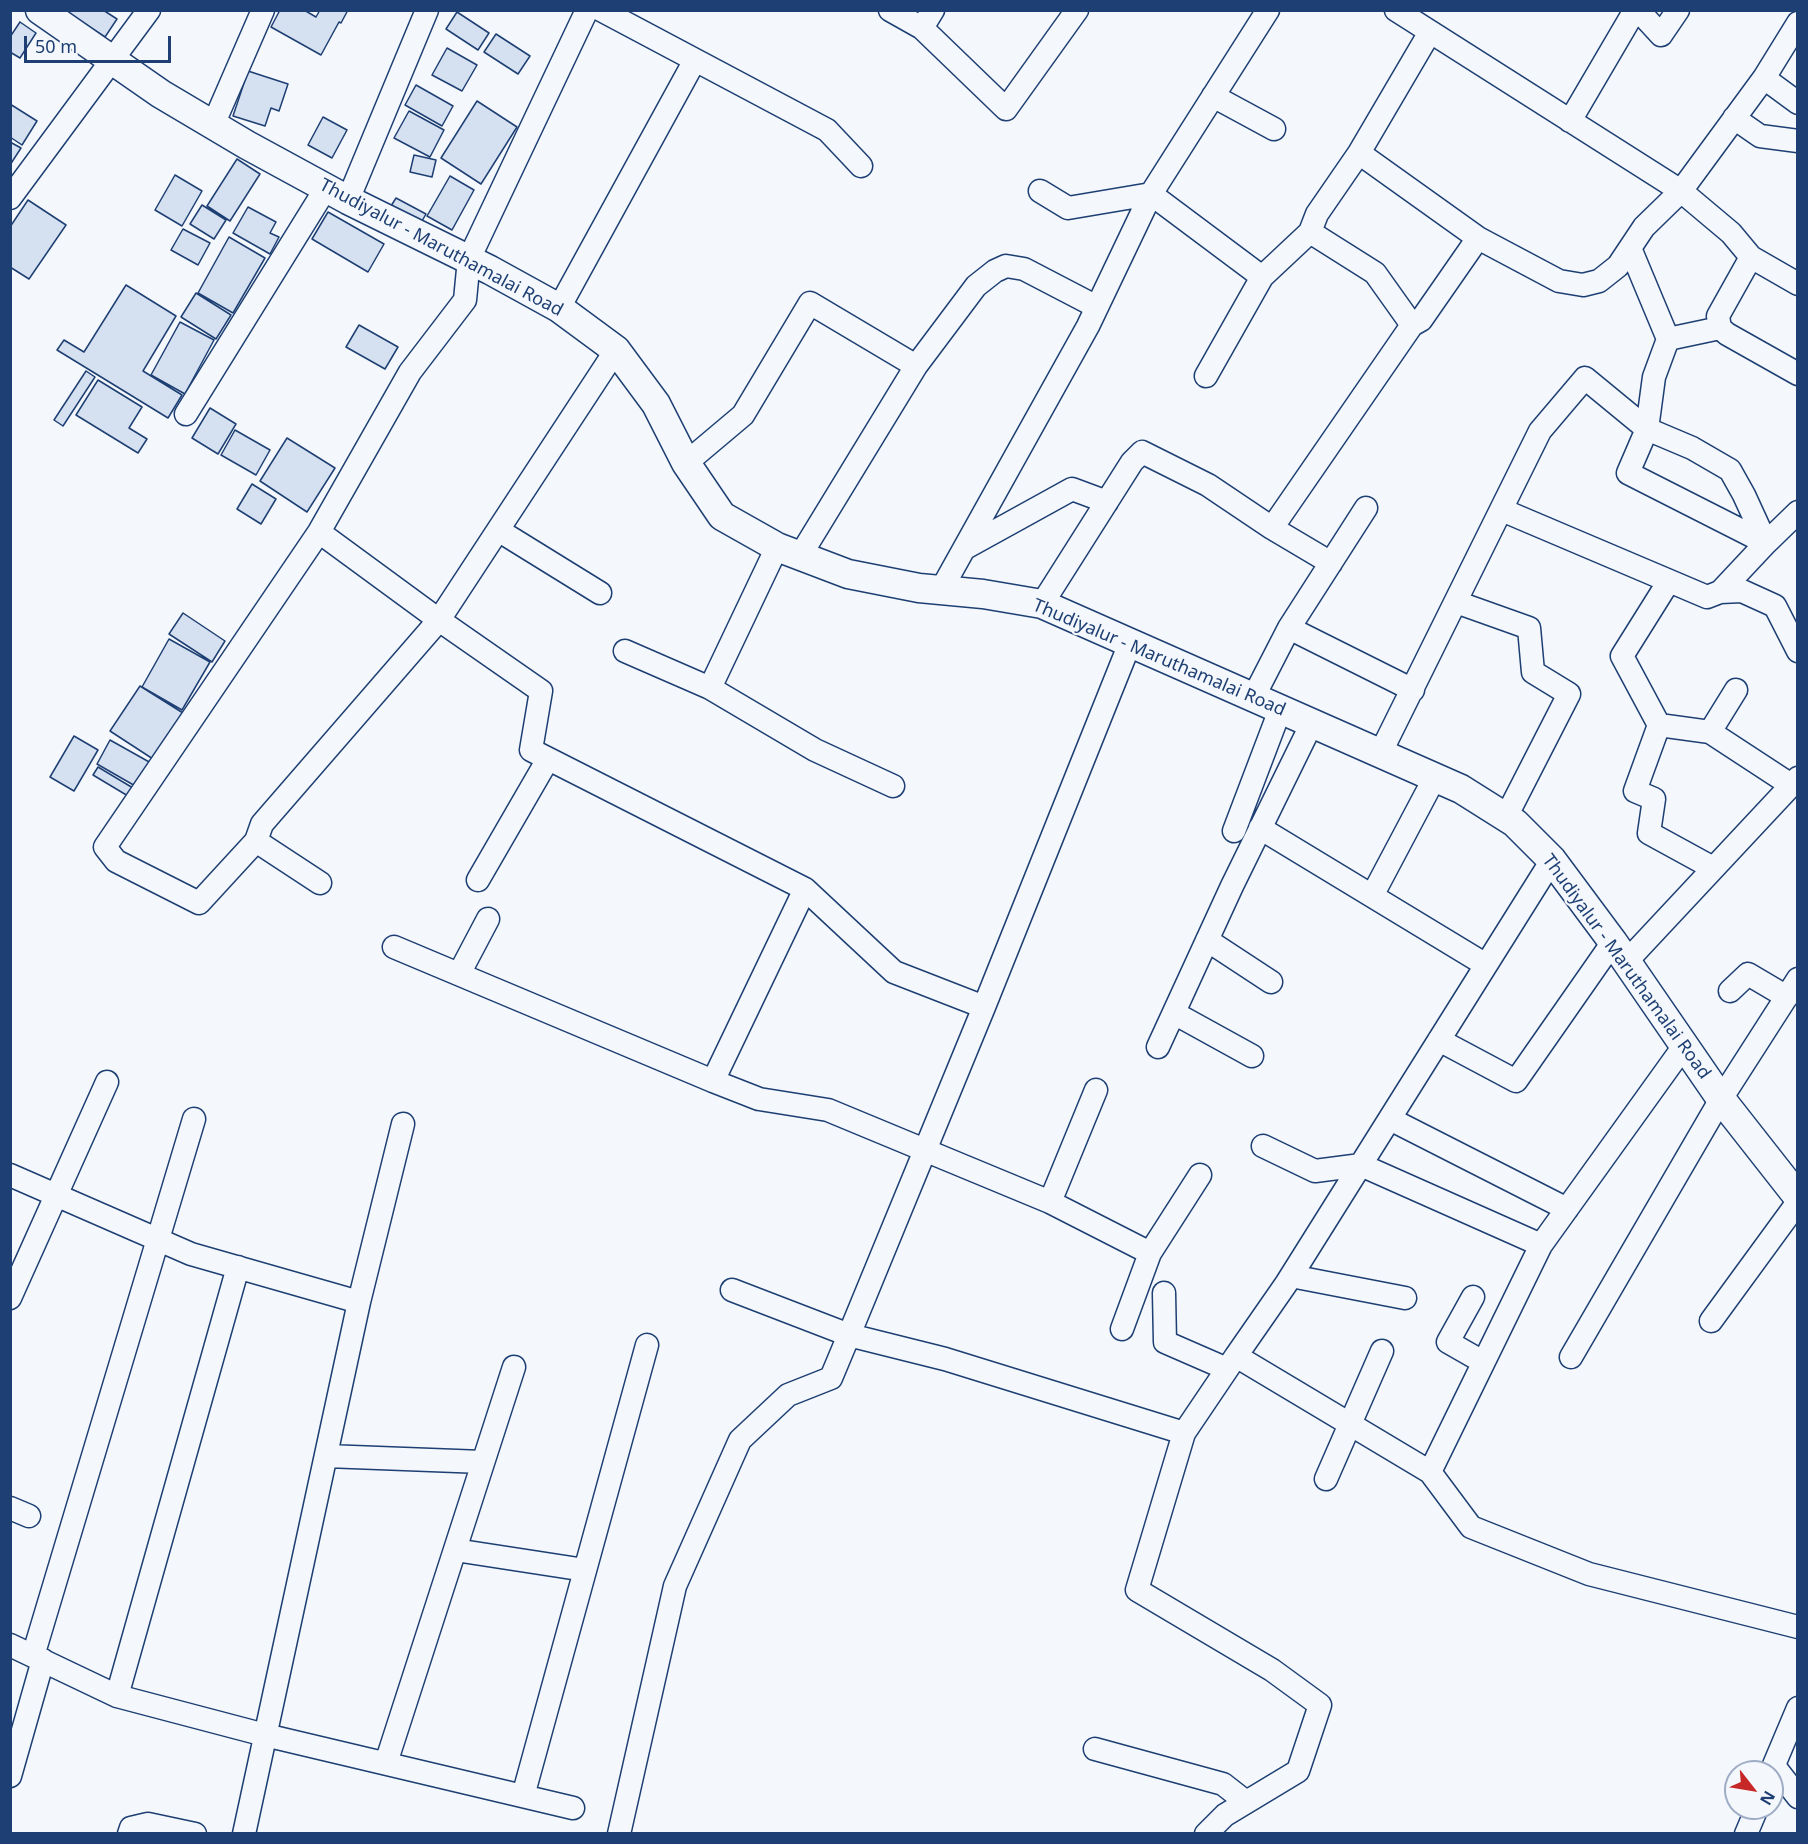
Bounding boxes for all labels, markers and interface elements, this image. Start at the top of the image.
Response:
scale bar [27,24,174,62]
text: 50 m [35,34,77,58]
street label: Thudiyalur - Maruthamalai Road [316,174,566,322]
street label: Thudiyalur - Maruthamalai Road [1029,595,1289,721]
street label: Thudiyalur - Maruthamalai Road [1537,850,1715,1084]
north arrow [1724,1760,1784,1820]
text: N [1755,1787,1780,1809]

